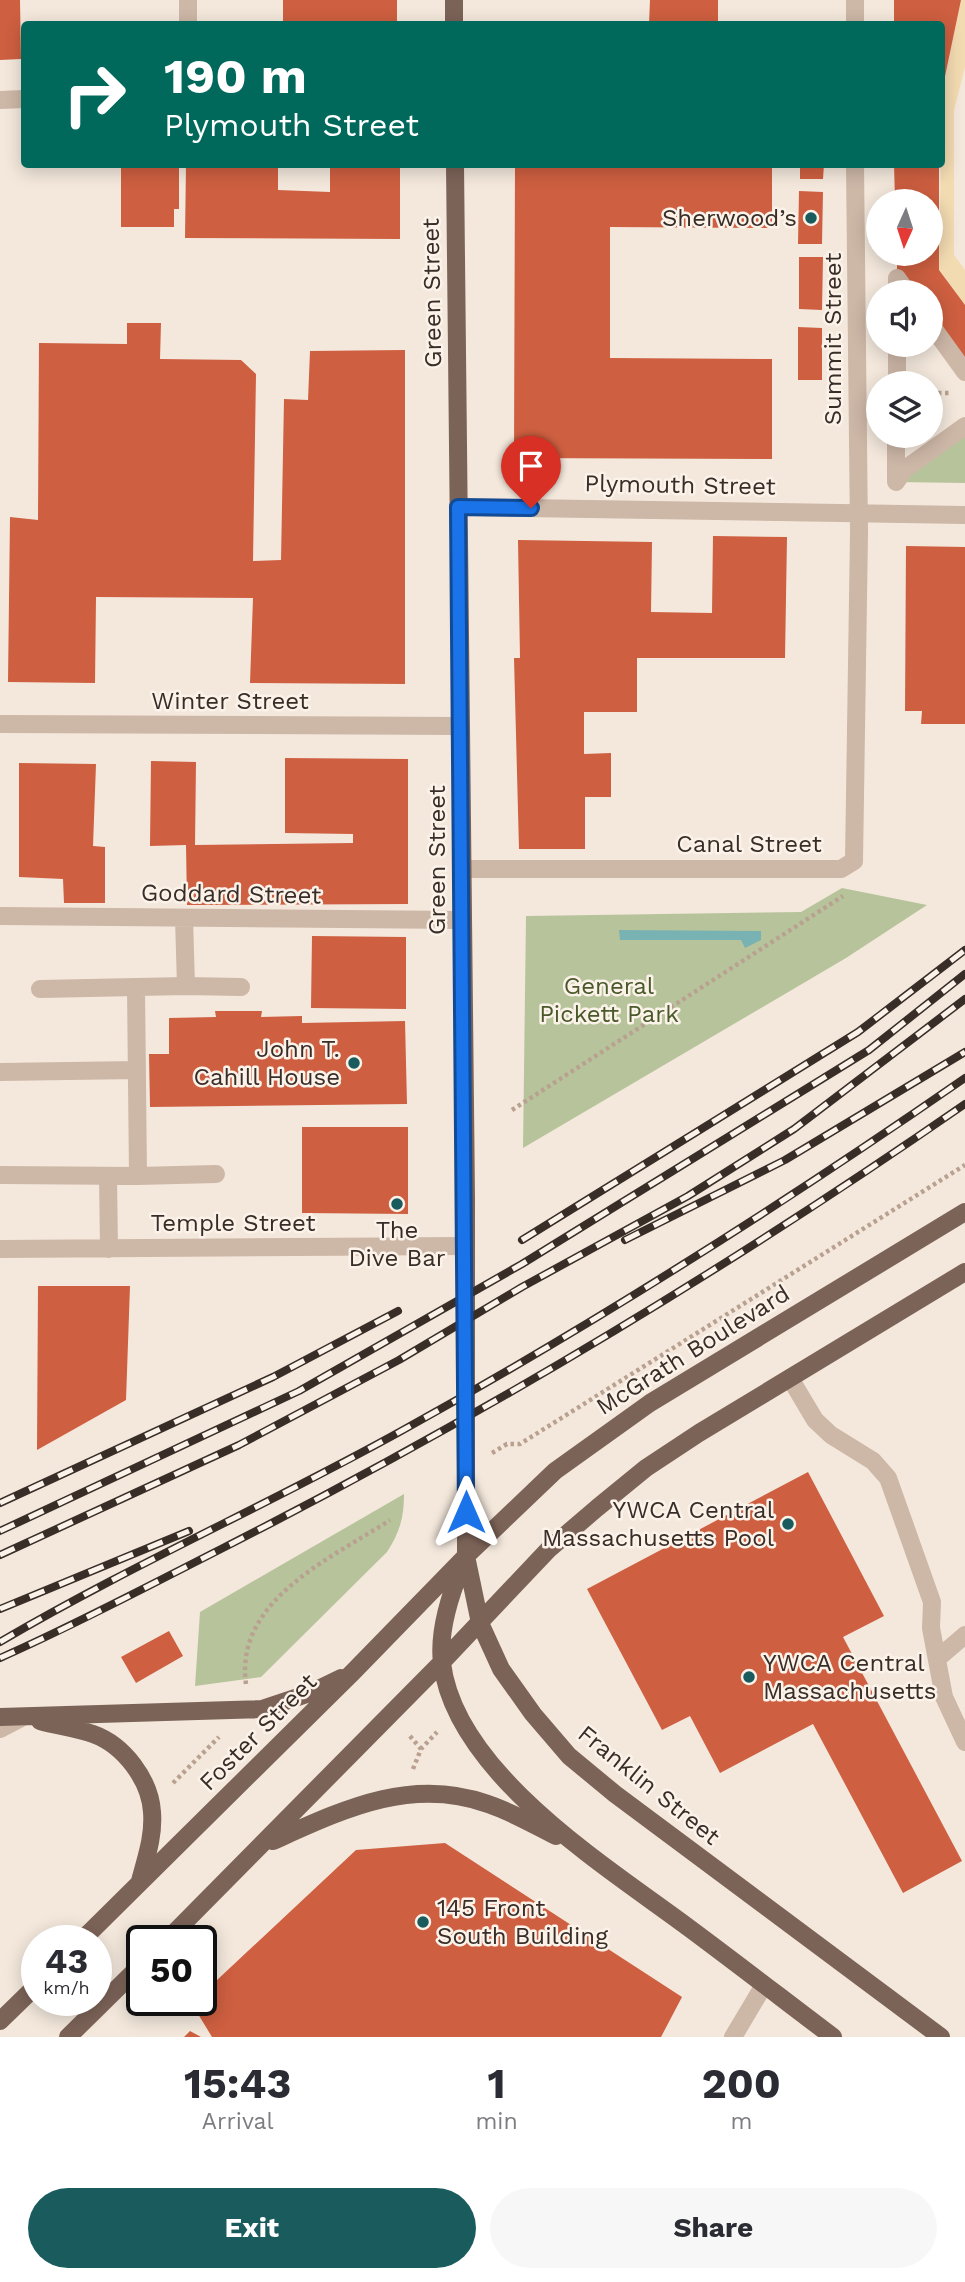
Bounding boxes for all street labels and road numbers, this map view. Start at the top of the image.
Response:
street label: Green Street [417,218,447,368]
street label: Summit Street [819,253,847,425]
street label: Plymouth Street [584,469,776,501]
street label: Winter Street [151,687,309,715]
street label: Green Street [423,785,451,935]
street label: Canal Street [676,830,822,858]
street label: Goddard Street [141,878,321,910]
street label: Temple Street [150,1209,316,1237]
street label: McGrath Boulevard [591,1279,795,1421]
street label: Foster Street [194,1668,322,1796]
street label: Franklin Street [573,1719,725,1851]

